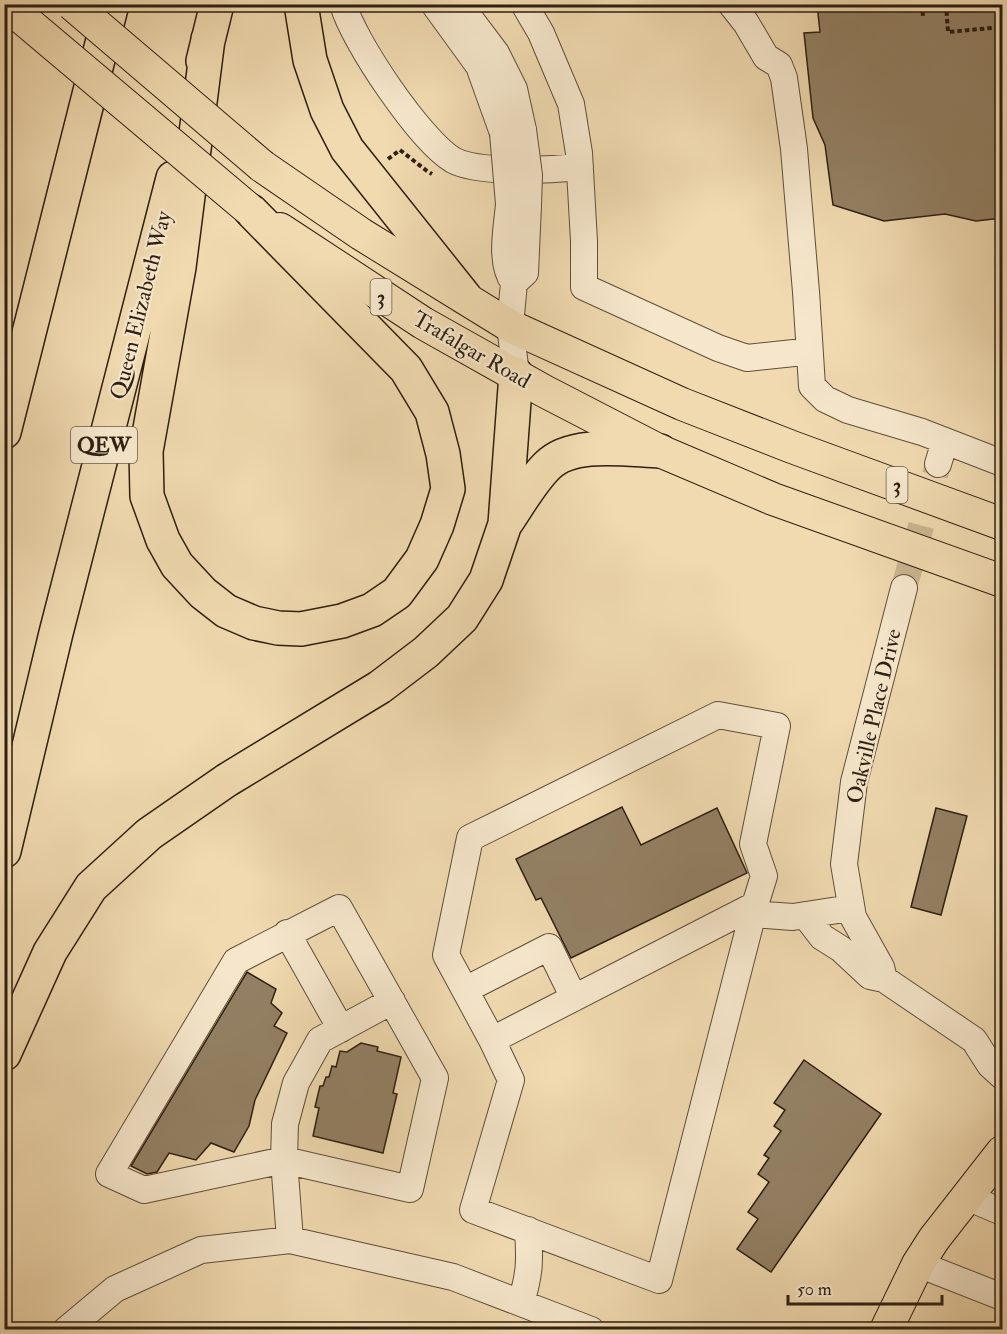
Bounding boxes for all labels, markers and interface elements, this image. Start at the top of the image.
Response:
street label: Queen Elizabeth Way [104,208,178,403]
road number: 3 [370,279,392,315]
street label: Trafalgar Road [407,305,536,395]
road number: QEW [71,427,137,463]
road number: 3 [886,467,908,503]
street label: Oakville Place Drive [840,626,908,806]
scale bar [788,1268,942,1306]
text: 50 m [797,1278,832,1301]

